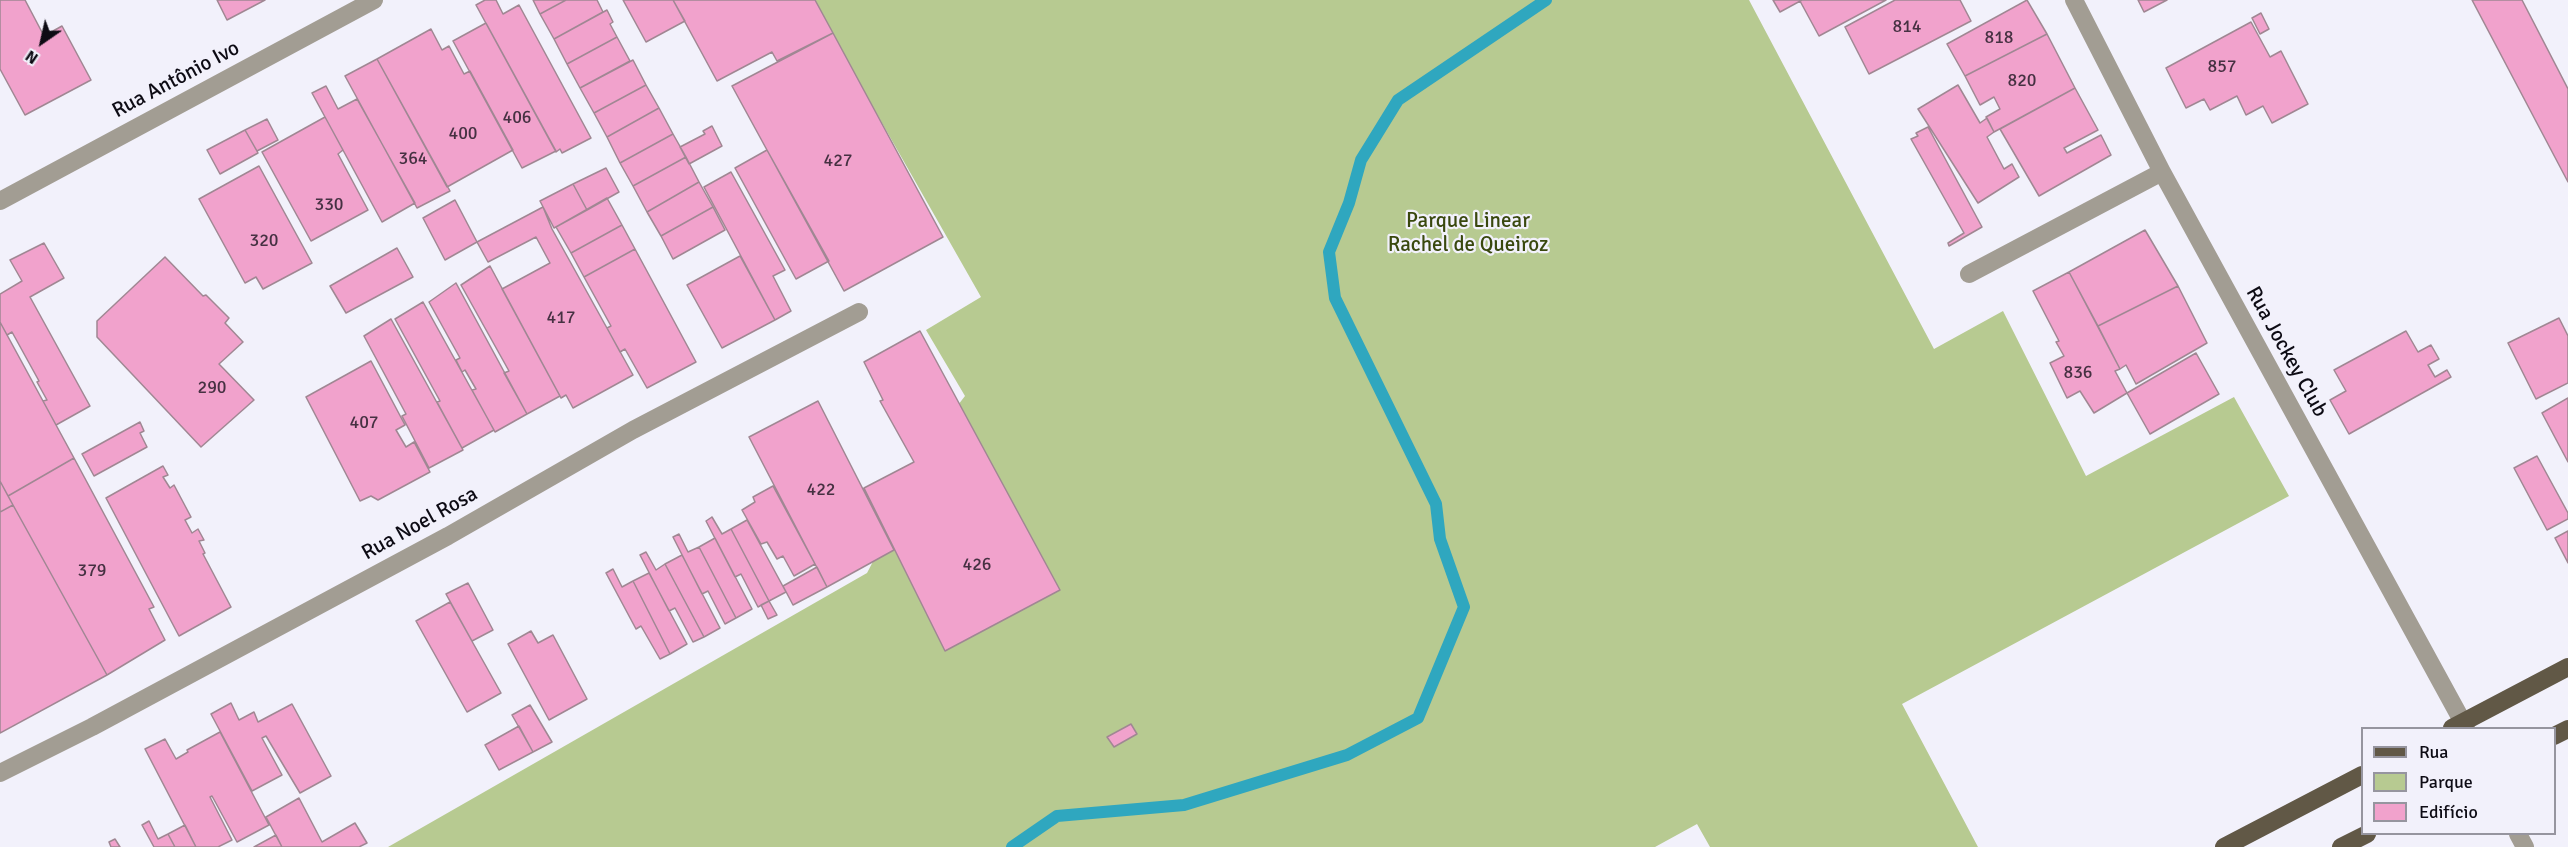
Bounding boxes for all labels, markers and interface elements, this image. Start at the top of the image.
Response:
north arrow [12,12,72,72]
house number: 814 [1892,16,1922,38]
house number: 818 [1984,27,2014,49]
street label: Rua Antônio Ivo [108,36,244,124]
text: N [22,46,42,68]
house number: 857 [2207,56,2237,78]
house number: 820 [2007,70,2037,92]
house number: 406 [502,107,532,129]
house number: 400 [448,123,478,145]
house number: 364 [398,148,428,170]
house number: 427 [823,150,853,172]
house number: 330 [314,194,344,216]
park label: Parque Linear Rachel de Queiroz [1388,208,1548,258]
house number: 320 [249,230,279,252]
street label: Rua Jockey Club [2240,282,2332,422]
house number: 417 [546,307,576,329]
house number: 836 [2063,362,2093,384]
house number: 290 [197,377,227,399]
house number: 407 [349,412,379,434]
house number: 422 [806,479,836,501]
street label: Rua Noel Rosa [358,482,482,566]
house number: 426 [962,554,992,576]
house number: 379 [77,560,107,582]
legend [2361,727,2556,835]
text: Rua [2419,741,2448,763]
text: Parque [2419,771,2473,793]
text: Edifício [2419,801,2478,823]

